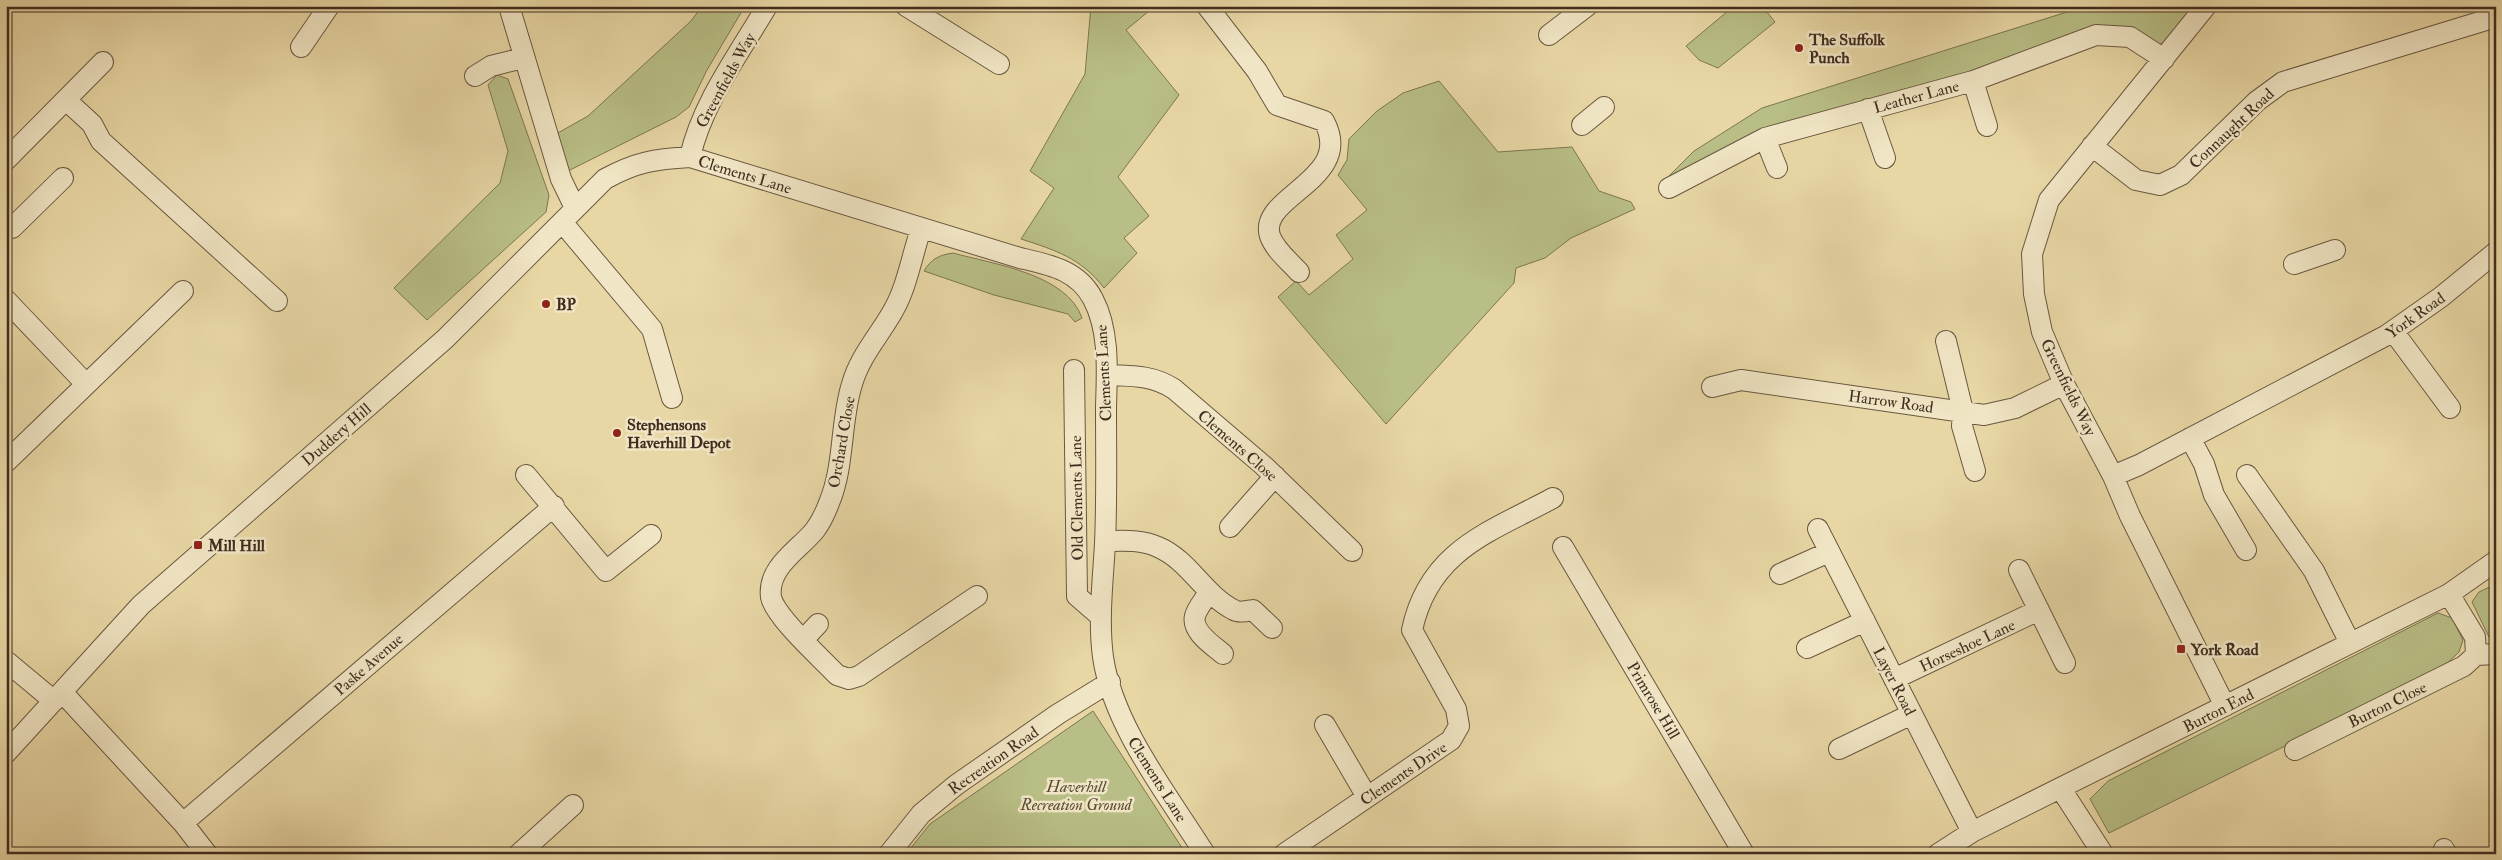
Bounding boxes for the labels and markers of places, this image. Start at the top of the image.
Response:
place label: The Suffolk Punch [1808,30,1885,68]
marker: The Suffolk Punch [1793,42,1805,54]
place label: BP [556,295,576,315]
marker: BP [540,298,552,310]
place label: Stephensons Haverhill Depot [627,415,732,454]
marker: Stephensons Haverhill Depot [611,427,623,439]
place label: Mill Hill [207,536,266,556]
marker: Mill Hill [192,539,204,551]
place label: York Road [2190,640,2259,660]
marker: York Road [2175,643,2187,655]

